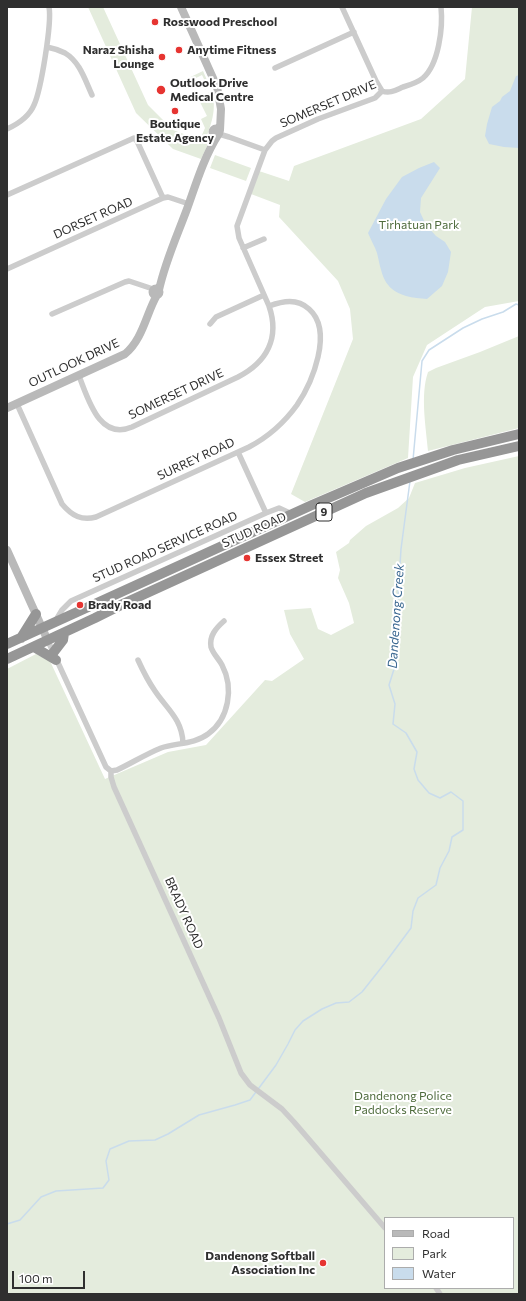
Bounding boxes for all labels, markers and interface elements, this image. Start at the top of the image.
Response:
place label: Rosswood Preschool [163,15,277,29]
marker: Rosswood Preschool [150,17,160,27]
place label: Naraz Shisha Lounge [83,43,154,71]
place label: Anytime Fitness [187,43,276,57]
marker: Anytime Fitness [174,45,184,55]
marker: Naraz Shisha Lounge [157,52,167,62]
place label: Outlook Drive Medical Centre [170,76,254,104]
street label: SOMERSET DRIVE [278,77,378,131]
marker: Outlook Drive Medical Centre [155,84,167,96]
marker: Boutique Estate Agency [170,106,180,116]
place label: Boutique Estate Agency [136,117,214,145]
street label: DORSET ROAD [51,194,135,242]
park label: Tirhatuan Park [379,218,459,232]
street label: OUTLOOK DRIVE [26,336,122,390]
street label: SOMERSET DRIVE [126,366,226,422]
street label: SURREY ROAD [155,435,237,483]
road number: 9 [316,503,332,521]
street label: STUD ROAD SERVICE ROAD [90,509,240,585]
street label: STUD ROAD [220,509,288,551]
place label: Essex Street [255,551,323,565]
marker: Essex Street [242,553,252,563]
water label: Dandenong Creek [385,563,407,669]
place label: Brady Road [88,598,151,612]
marker: Brady Road [75,600,85,610]
street label: BRADY ROAD [162,875,206,951]
park label: Dandenong Police Paddocks Reserve [354,1089,452,1117]
legend [384,1217,514,1289]
text: Road [422,1226,450,1240]
text: Park [422,1246,447,1260]
place label: Dandenong Softball Association Inc [205,1249,315,1277]
marker: Dandenong Softball Association Inc [318,1258,328,1268]
scale bar [14,1263,87,1289]
text: Water [422,1266,456,1280]
text: 100 m [19,1271,53,1285]

